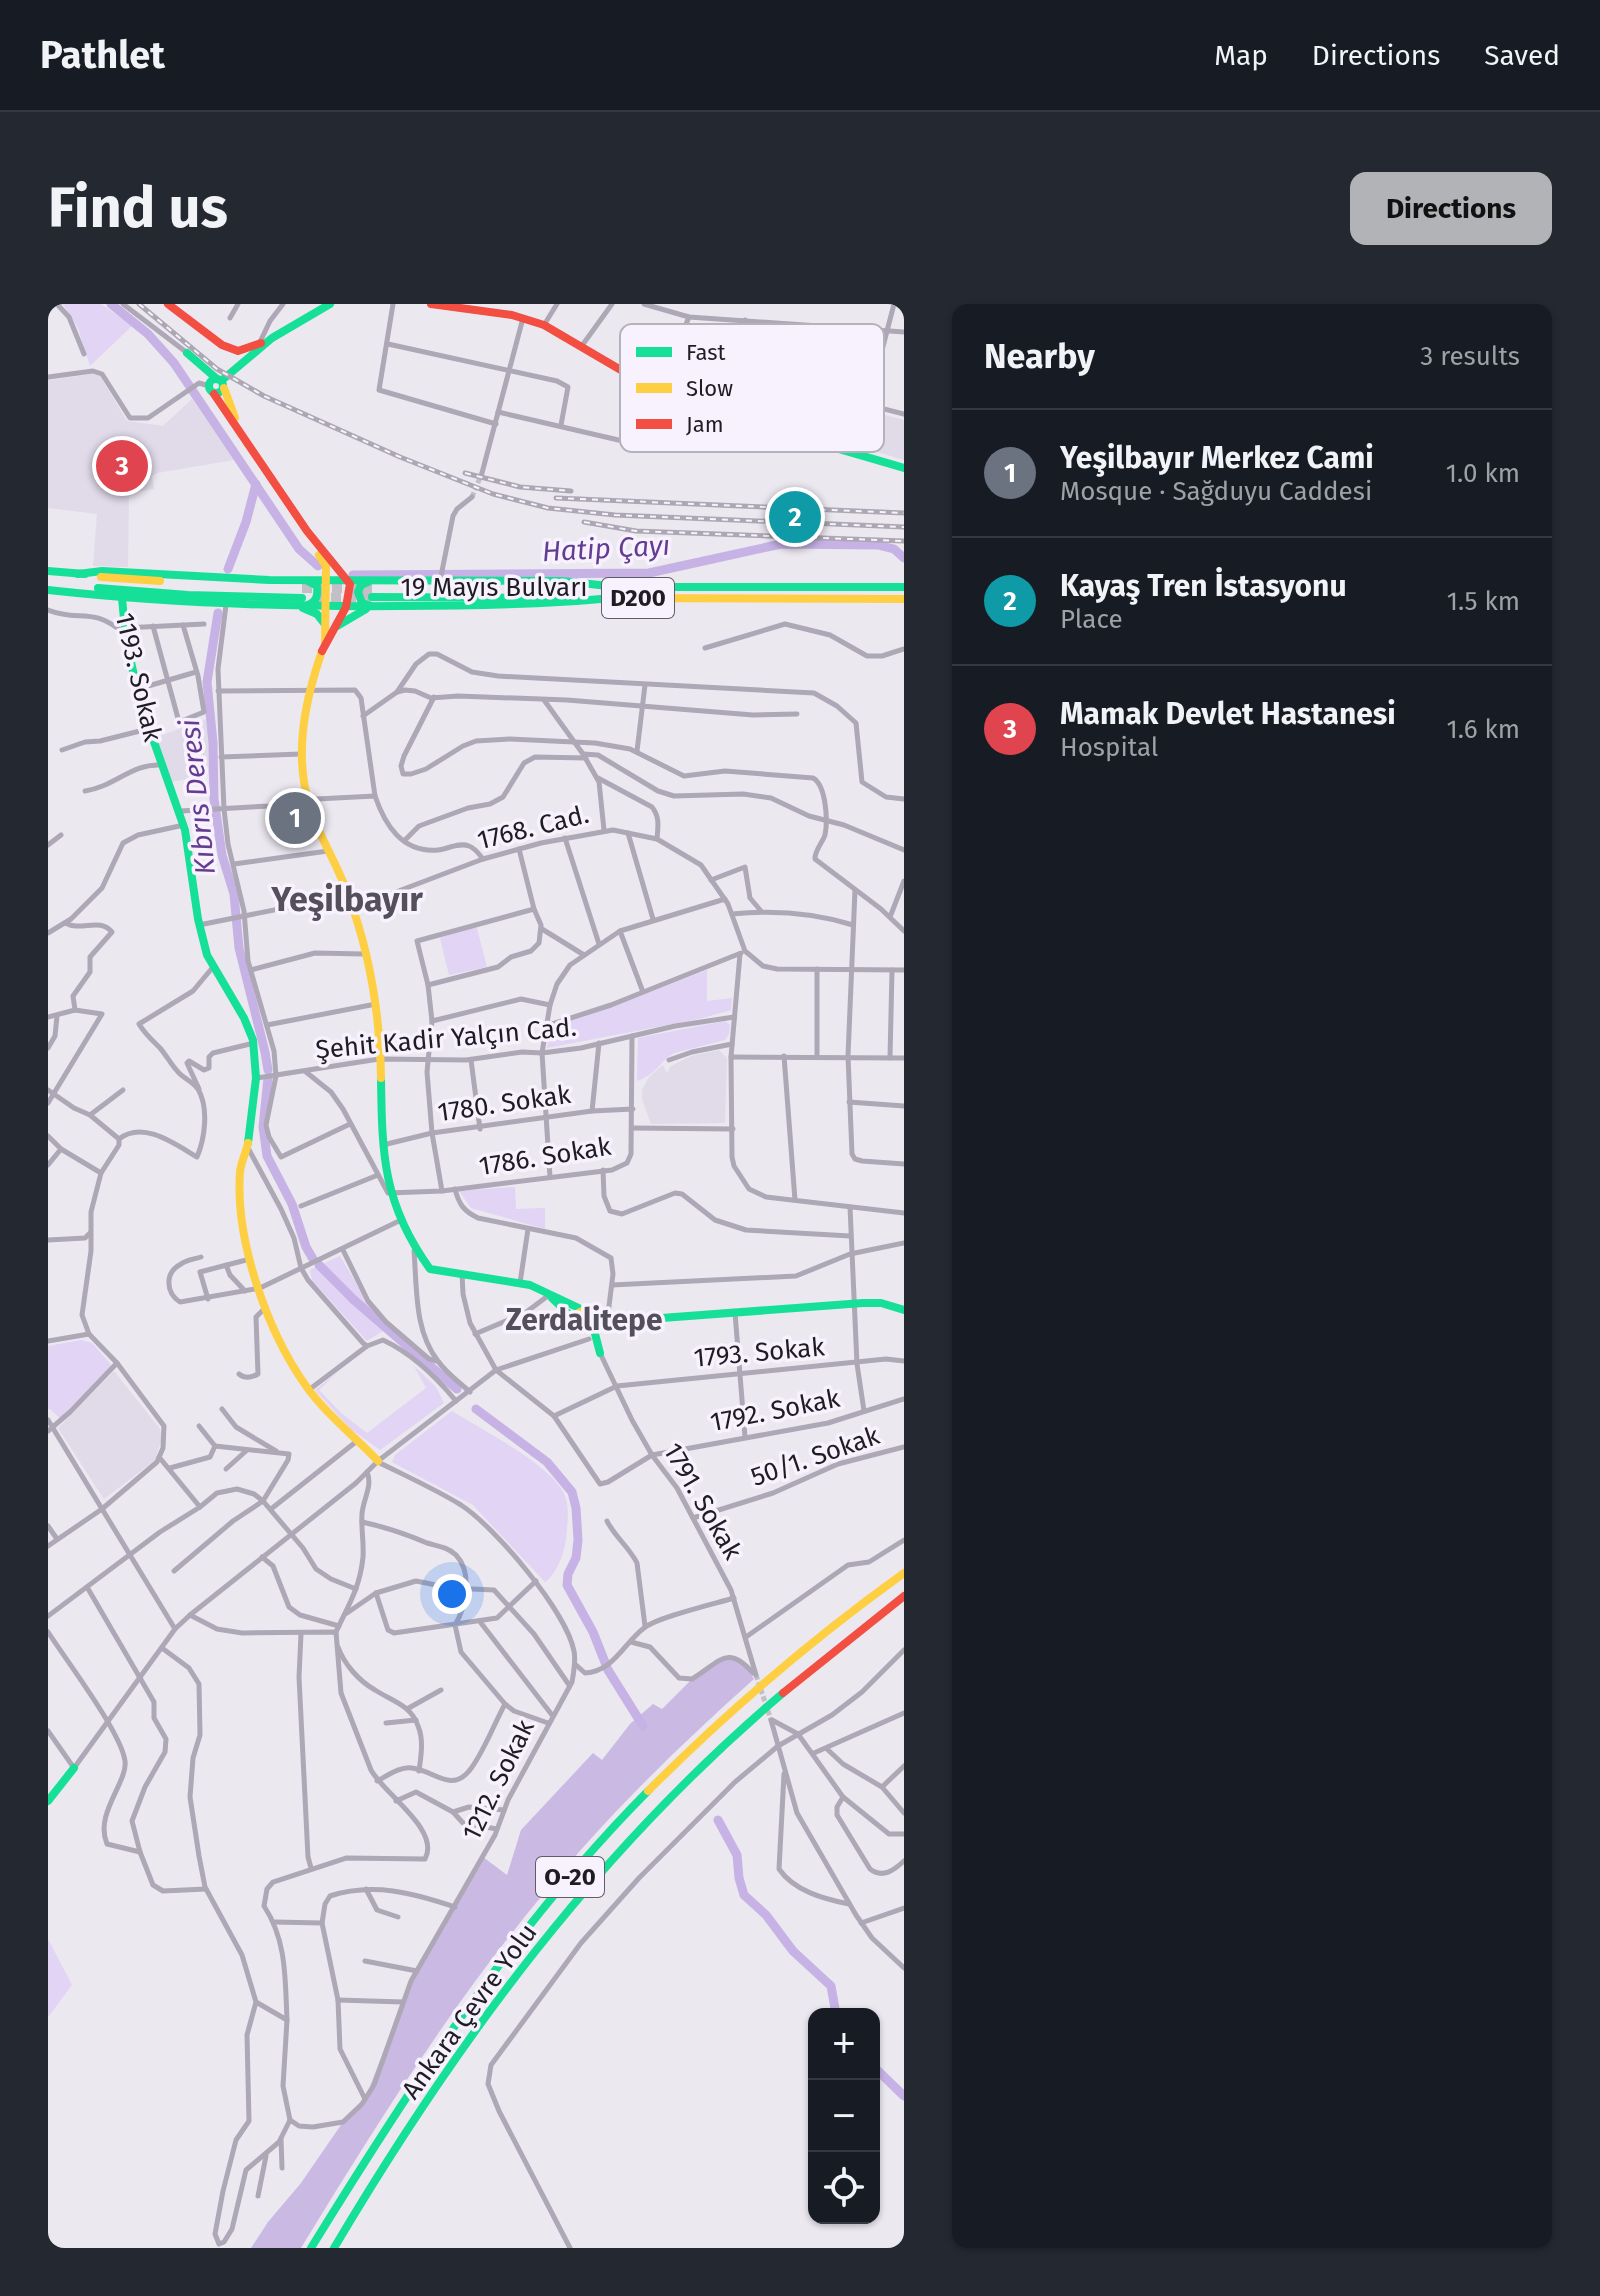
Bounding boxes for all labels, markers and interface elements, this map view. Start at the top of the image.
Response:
text: Pathlet [40,32,165,78]
text: Map [1214,39,1268,72]
text: Directions [1312,39,1440,72]
text: Saved [1484,39,1560,72]
button: Directions [1350,172,1552,245]
text: Find us [48,175,228,242]
legend [620,324,884,452]
text: Nearby [984,336,1095,377]
text: Fast [686,339,726,366]
text: 3 results [1420,341,1520,372]
text: Slow [686,375,733,402]
text: Jam [686,411,724,438]
pin: 3 [96,436,148,496]
text: Yeşilbayır Merkez Cami [1060,440,1374,476]
text: 1 [1004,458,1016,489]
text: 1.0 km [1446,458,1520,489]
text: Mosque · Sağduyu Caddesi [1060,476,1372,507]
pin: 2 [769,487,821,547]
water label: Hatip Çayı [541,529,671,568]
text: Kayaş Tren İstasyonu [1060,568,1347,604]
street label: 19 Mayıs Bulvarı [400,572,588,603]
road number: D200 [602,578,674,618]
text: 2 [1003,586,1017,617]
text: 1.5 km [1447,586,1520,617]
text: Place [1060,604,1123,635]
street label: 1193. Sokak [109,610,169,745]
text: Mamak Devlet Hastanesi [1060,696,1396,732]
text: 3 [1003,714,1017,745]
text: 1.6 km [1446,714,1520,745]
water label: Kıbrıs Deresi [173,717,222,876]
text: Hospital [1060,732,1159,763]
pin: 1 [269,788,321,848]
street label: 1768. Cad. [474,799,592,856]
district label: Yeşilbayır [270,879,423,921]
street label: Şehit Kadir Yalçın Cad. [314,1012,578,1065]
street label: 1780. Sokak [436,1079,573,1128]
street label: 1786. Sokak [477,1131,614,1182]
district label: Zerdalitepe [506,1302,662,1338]
street label: 1793. Sokak [692,1331,826,1374]
street label: 1792. Sokak [708,1383,843,1438]
street label: 50/1. Sokak [747,1420,884,1493]
street label: 1791. Sokak [657,1437,749,1566]
your location [432,1574,472,1614]
street label: 1212. Sokak [456,1714,541,1846]
road number: O-20 [536,1857,604,1897]
street label: Ankara Çevre Yolu [395,1918,543,2105]
map controls [808,2008,880,2224]
button: + [808,2008,880,2080]
button: − [808,2080,880,2152]
button: locate [808,2152,880,2224]

